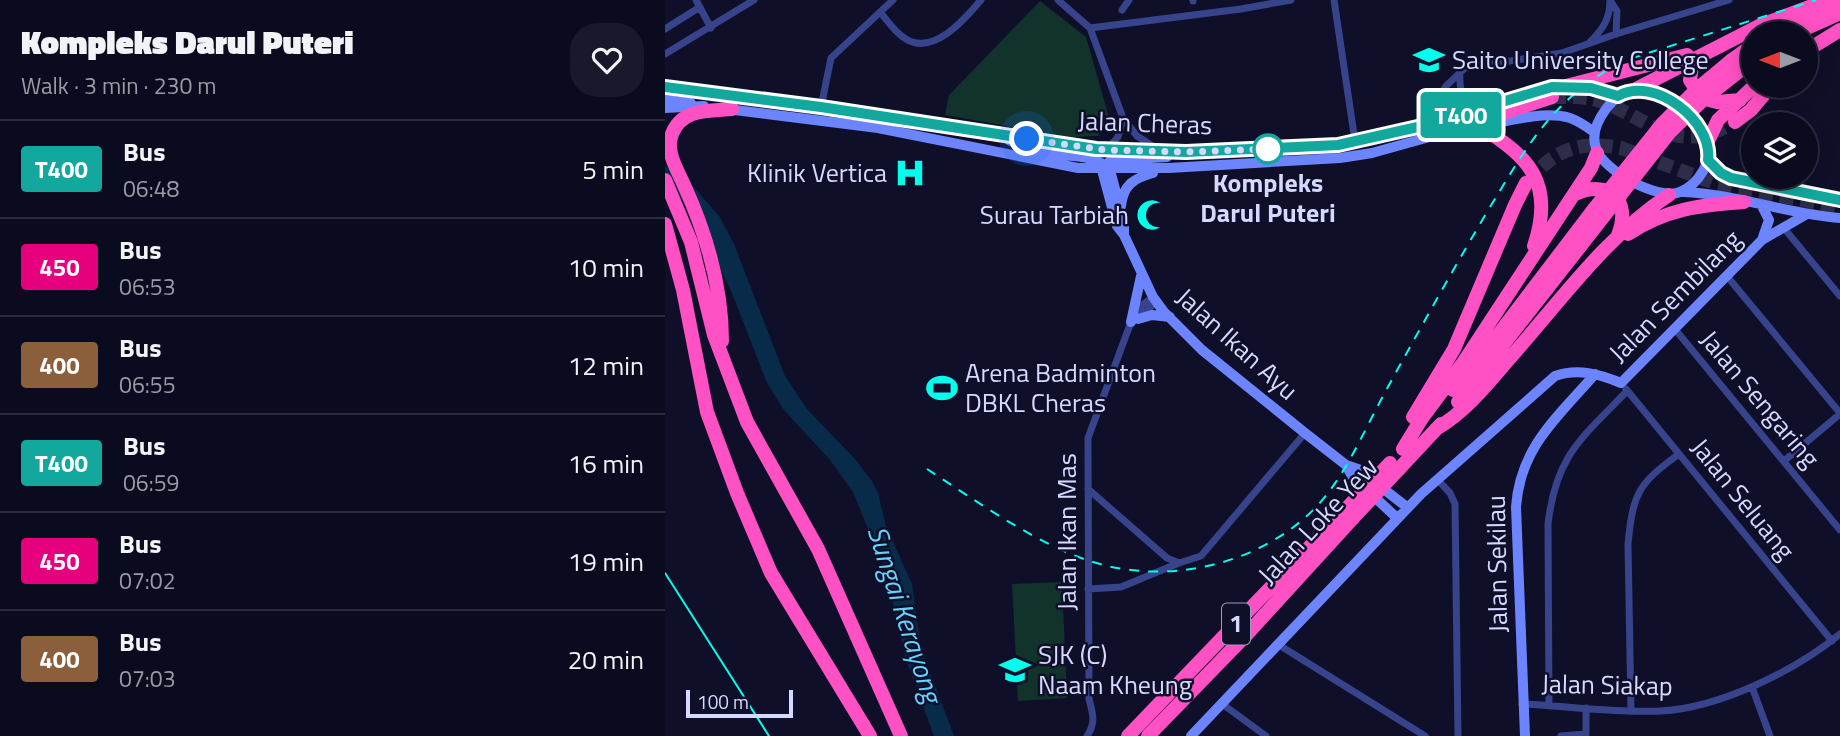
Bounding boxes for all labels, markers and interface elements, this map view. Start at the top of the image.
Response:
text: Kompleks Darul Puteri [21,17,353,67]
north arrow [1741,21,1818,98]
map controls [1741,21,1818,189]
button: heart [570,23,644,97]
place label: Saito University College [1452,40,1709,79]
school or university icon: Saito University College [1412,43,1446,77]
text: Walk · 3 min · 230 m [21,68,217,103]
line badge: T400 [1412,92,1510,138]
text: T400 [1435,97,1487,133]
street label: Jalan Cheras [1077,101,1213,144]
button: layers [1741,112,1818,189]
your location [1009,121,1044,156]
text: Bus [123,132,165,171]
marker: Kompleks Darul Puteri [1253,134,1283,164]
text: 5 min [582,150,644,189]
text: T400 [35,151,88,187]
place label: Klinik Vertica [747,153,887,192]
hospital icon: Klinik Vertica [893,156,927,190]
place label: Kompleks Darul Puteri [1200,163,1336,232]
text: 06:48 [123,171,179,206]
place label: Surau Tarbiah [980,195,1129,234]
mosque icon: Surau Tarbiah [1135,198,1169,232]
street label: Jalan Sembilang [1599,220,1750,371]
text: Bus [119,230,161,269]
text: 10 min [568,248,644,287]
text: 450 [39,249,80,285]
text: 06:53 [119,269,176,304]
street label: Jalan Ikan Ayu [1168,278,1307,409]
street label: Jalan Sengaring [1691,321,1830,476]
text: Bus [119,328,161,367]
text: 12 min [568,346,644,385]
text: 400 [39,347,80,383]
place label: Arena Badminton DBKL Cheras [965,353,1156,422]
text: 06:55 [119,367,176,402]
sports icon: Arena Badminton DBKL Cheras [925,371,959,405]
text: Bus [123,426,165,465]
street label: Jalan Seluang [1682,429,1805,568]
text: 16 min [568,444,644,483]
text: T400 [35,445,88,481]
street label: Jalan Loke Yew [1248,448,1387,593]
street label: Jalan Ikan Mas [1047,453,1086,611]
text: 06:59 [123,465,179,500]
street label: Jalan Sekilau [1476,495,1517,633]
water label: Sungai Kerayong [857,520,955,711]
text: Bus [119,524,161,563]
text: 19 min [568,542,644,581]
text: 450 [39,543,80,579]
text: 07:02 [119,563,176,598]
road number: 1 [1222,604,1250,644]
text: Bus [119,622,161,661]
place label: SJK (C) Naam Kheung [1038,635,1192,704]
text: 20 min [568,640,644,679]
text: 400 [39,641,80,677]
school or university icon: SJK (C) Naam Kheung [998,653,1032,687]
text: 07:03 [119,661,176,696]
street label: Jalan Siakap [1541,664,1673,705]
scale bar [686,687,793,719]
text: 100 m [697,687,749,716]

